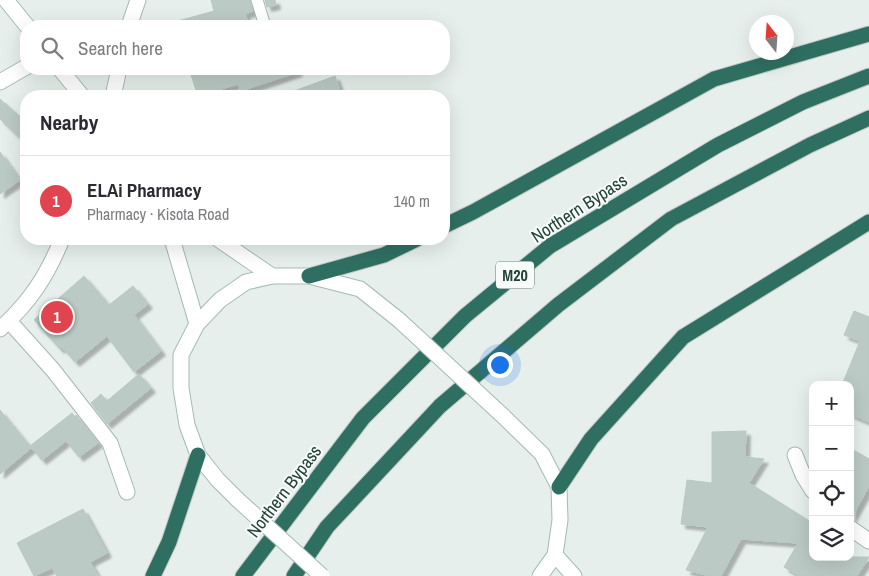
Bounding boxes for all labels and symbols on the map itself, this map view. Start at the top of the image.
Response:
north arrow [749,15,794,60]
street label: Northern Bypass [526,168,632,248]
road number: M20 [496,262,534,288]
pin: 1 [41,298,73,336]
your location [487,352,513,378]
street label: Northern Bypass [241,440,327,542]

